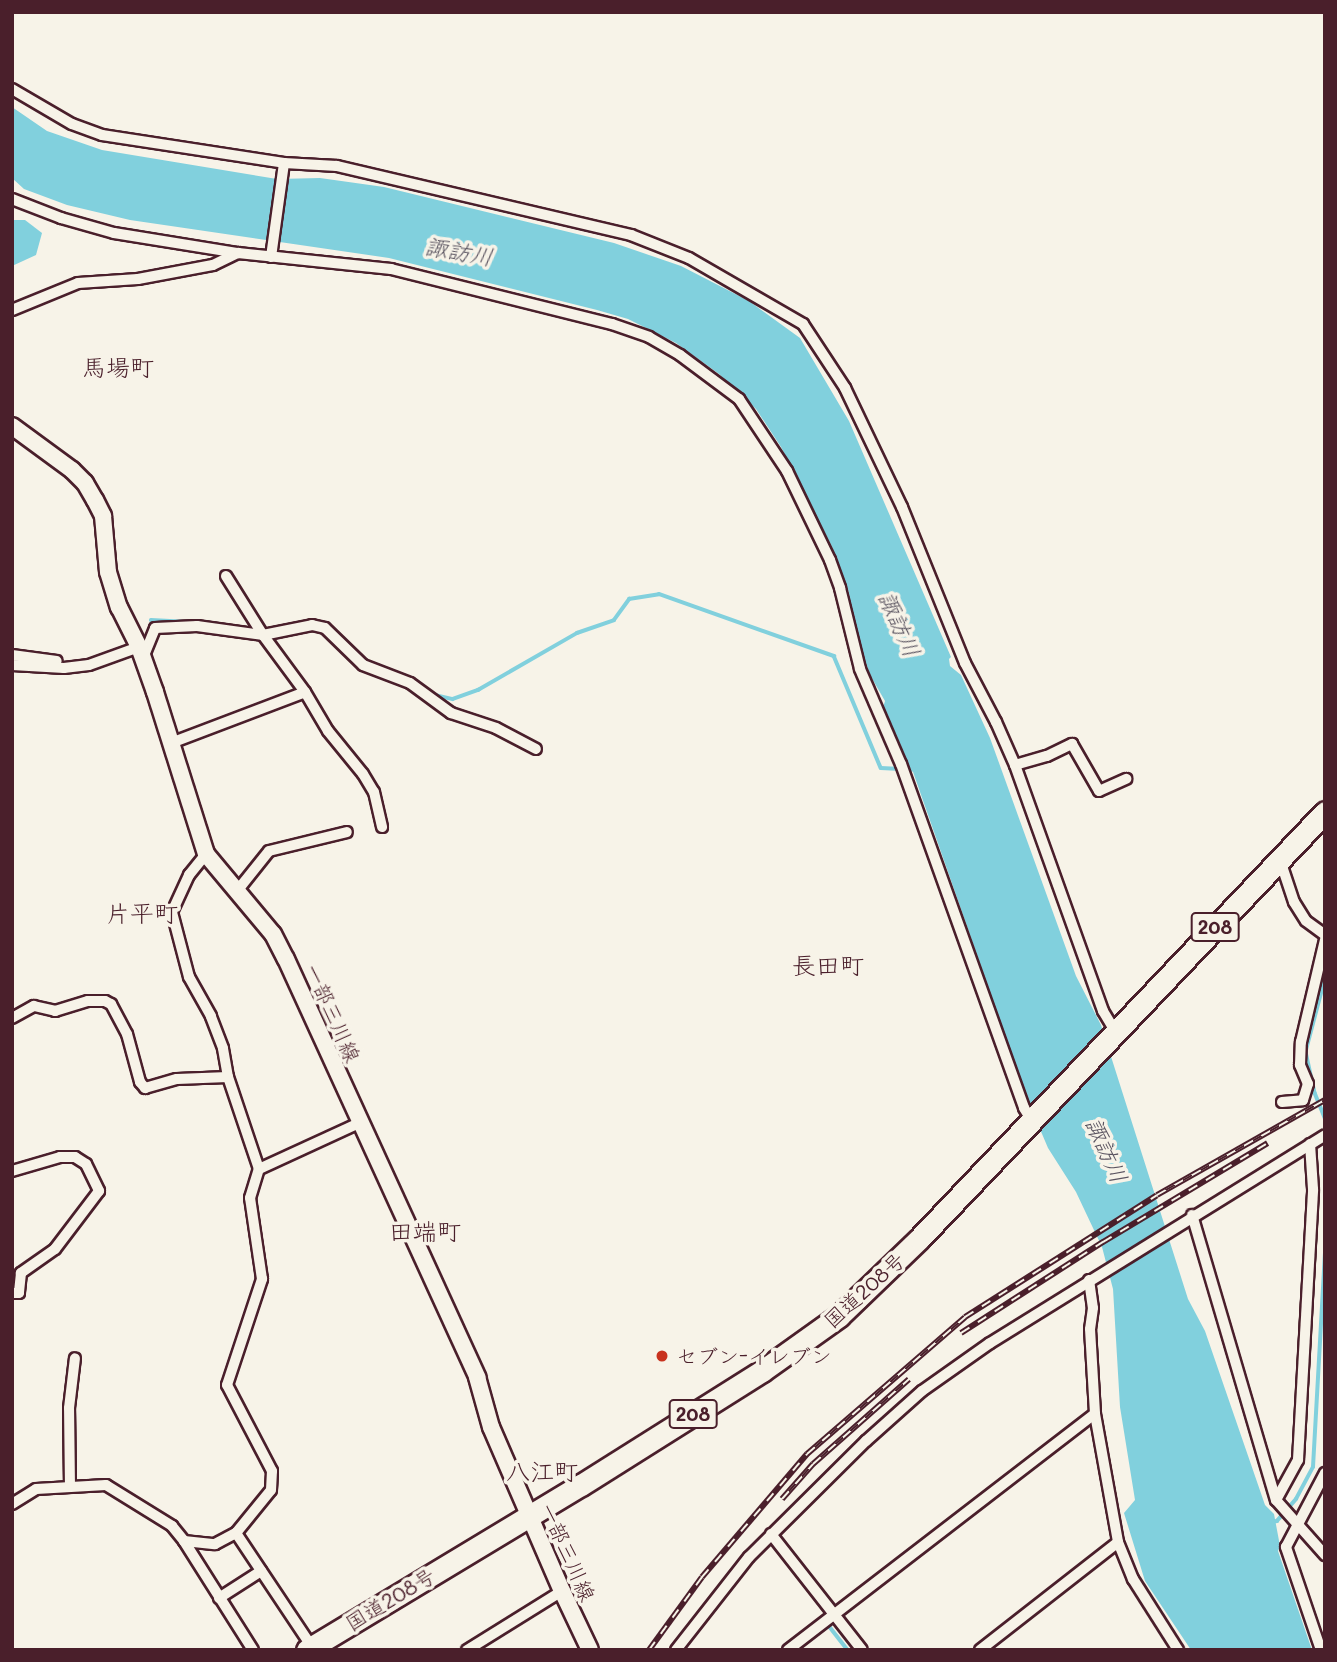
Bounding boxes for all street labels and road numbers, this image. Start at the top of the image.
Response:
road number: 208 [1190,911,1240,942]
street label: 一部三川線 [300,960,366,1066]
street label: 国道208号 [818,1247,910,1333]
road number: 208 [668,1398,718,1430]
street label: 一部三川線 [535,1499,601,1605]
street label: 国道208号 [340,1562,440,1636]

